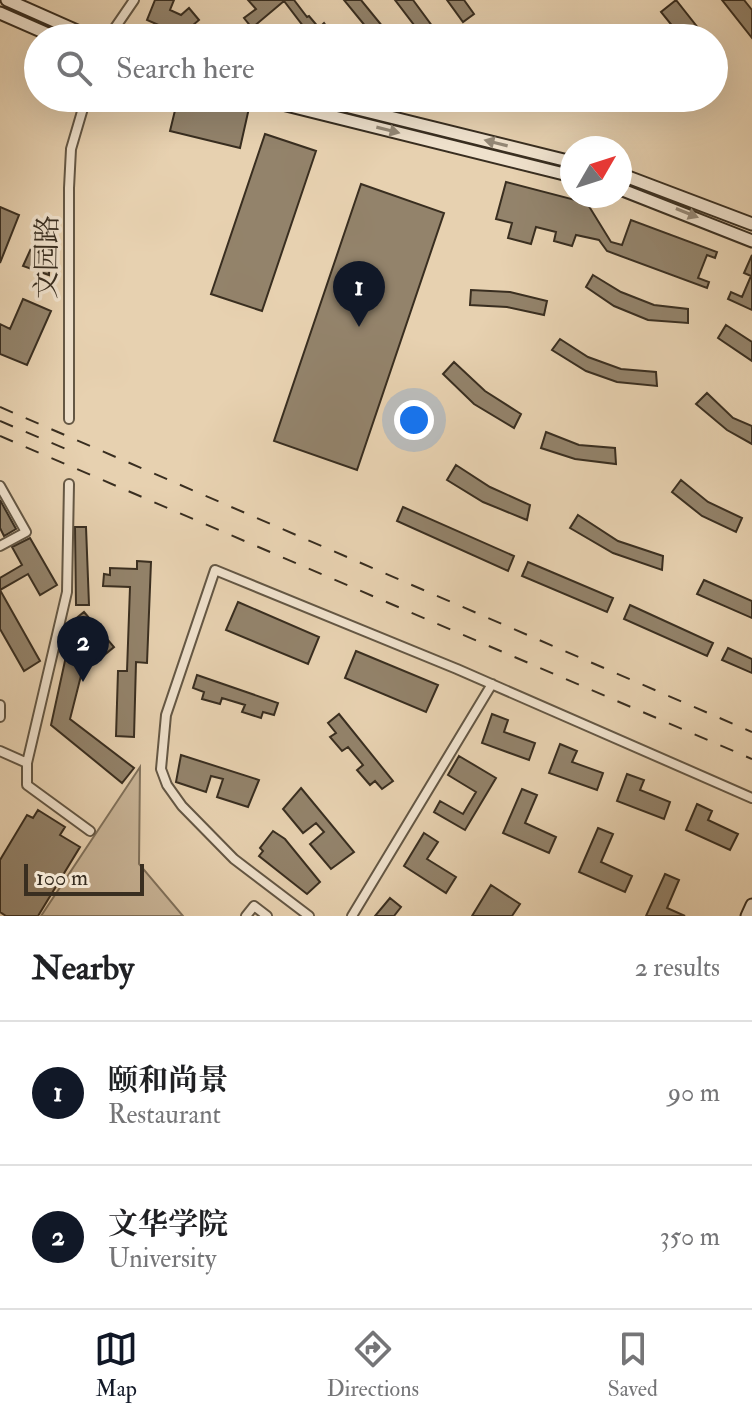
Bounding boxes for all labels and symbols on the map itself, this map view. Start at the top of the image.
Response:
one-way arrow [375,125,400,137]
one-way arrow [484,136,509,149]
north arrow [560,136,632,208]
one-way arrow [675,207,699,220]
street label: 文园路 [29,215,66,299]
pin: 1 [333,261,385,327]
your location [394,400,434,440]
pin: 2 [57,616,109,682]
scale bar [24,860,144,896]

